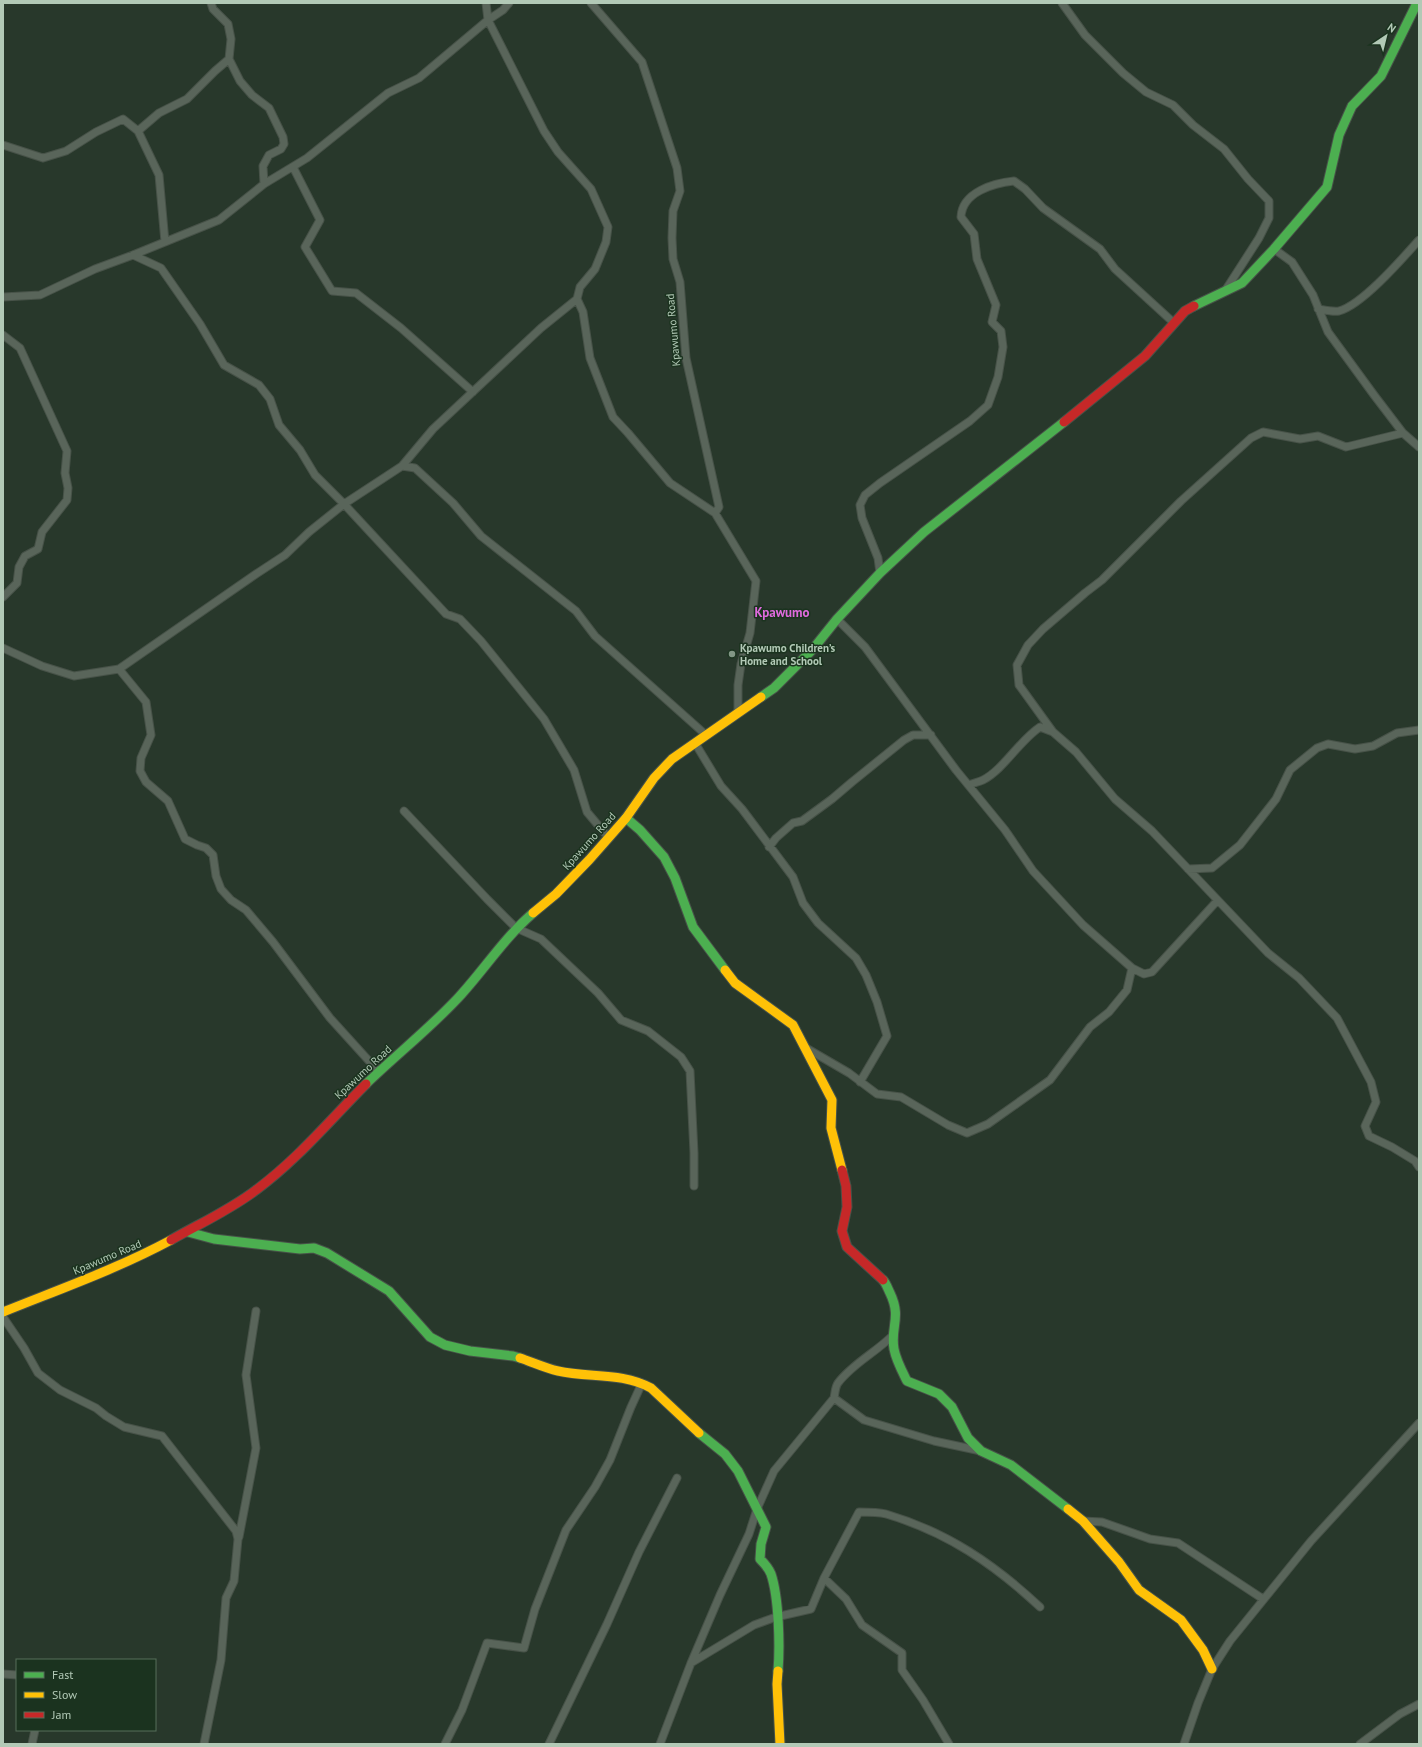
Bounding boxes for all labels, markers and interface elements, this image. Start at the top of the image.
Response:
north arrow [1366,16,1406,56]
text: N [1385,20,1399,36]
street label: Kpawumo Road [663,293,683,367]
district label: Kpawumo [754,604,810,621]
place label: Kpawumo Children’s Home and School [740,641,836,668]
marker: Kpawumo Children’s Home and School [727,649,737,659]
street label: Kpawumo Road [559,809,619,873]
street label: Kpawumo Road [332,1042,394,1102]
street label: Kpawumo Road [71,1236,143,1278]
legend [16,1659,156,1731]
text: Fast [52,1667,73,1682]
text: Slow [52,1687,77,1702]
text: Jam [51,1707,71,1722]

